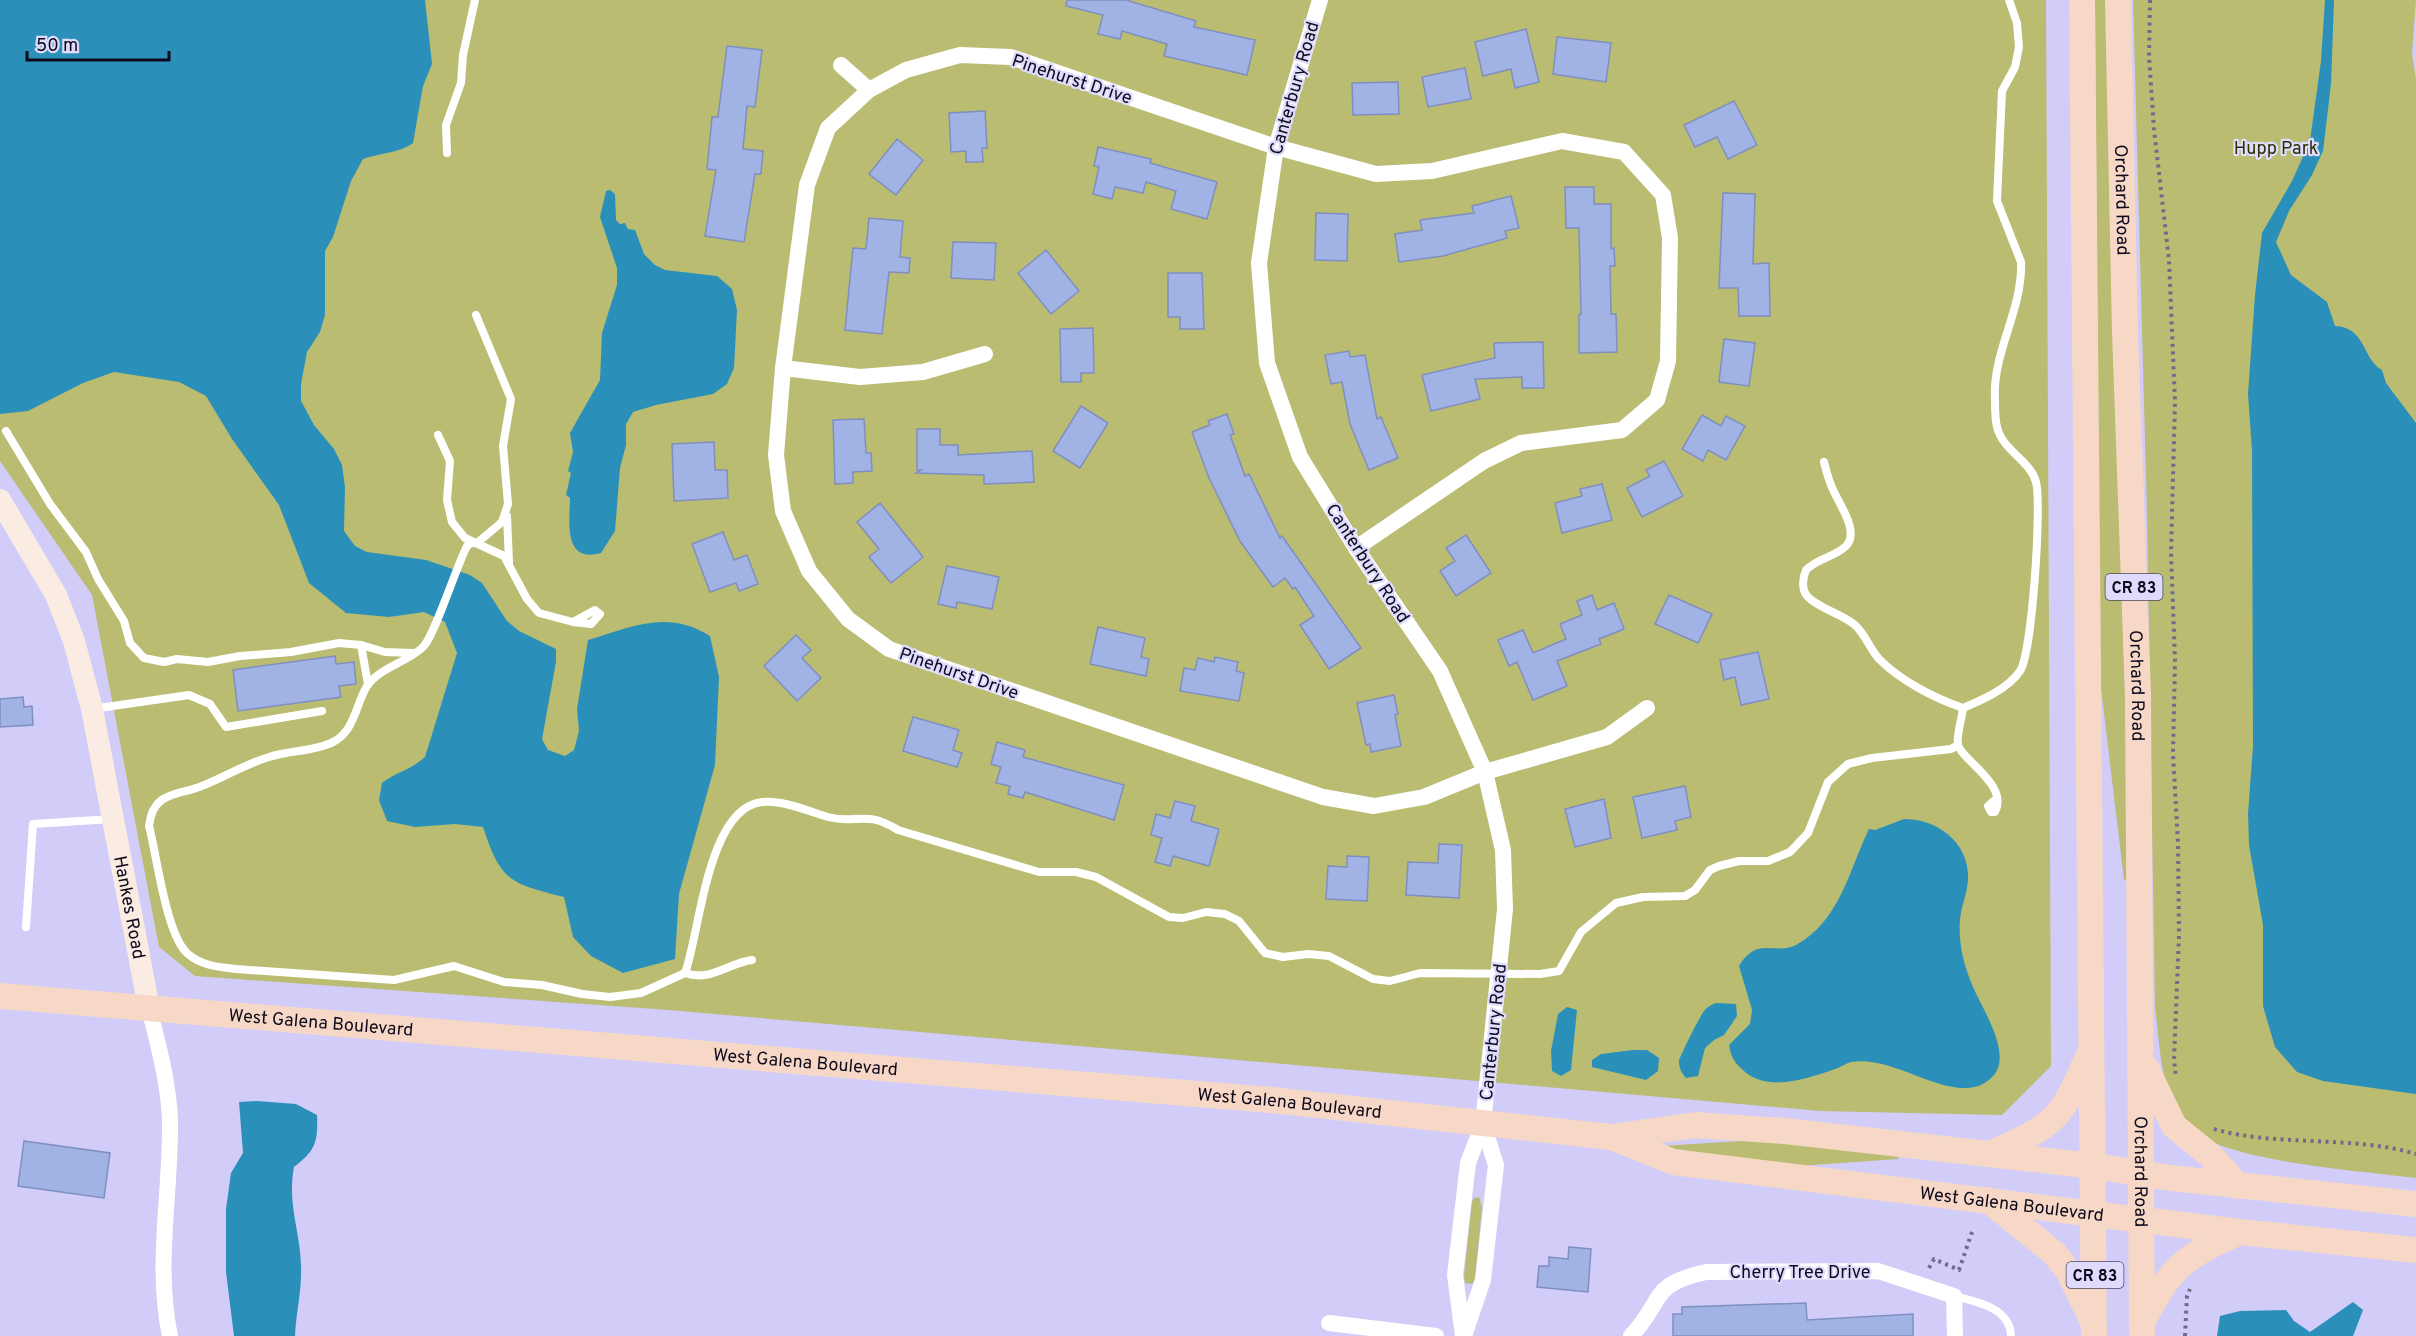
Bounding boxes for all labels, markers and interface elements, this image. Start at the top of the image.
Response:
street label: Canterbury Road [1265,19,1325,158]
scale bar [27,24,170,62]
text: 50 m [36,35,78,58]
street label: Pinehurst Drive [1008,50,1135,111]
park label: Hupp Park [2234,138,2318,161]
street label: Orchard Road [2108,144,2133,256]
street label: Canterbury Road [1320,500,1414,628]
road number: CR 83 [2106,574,2162,600]
street label: Orchard Road [2123,630,2148,741]
street label: Pinehurst Drive [896,643,1021,706]
street label: Hankes Road [107,854,149,961]
street label: Canterbury Road [1476,963,1513,1102]
street label: West Galena Boulevard [227,1005,414,1043]
street label: West Galena Boulevard [712,1044,899,1082]
street label: West Galena Boulevard [1196,1084,1383,1125]
street label: Orchard Road [2128,1116,2151,1227]
street label: West Galena Boulevard [1918,1183,2105,1228]
street label: Cherry Tree Drive [1729,1262,1871,1285]
road number: CR 83 [2066,1262,2124,1288]

